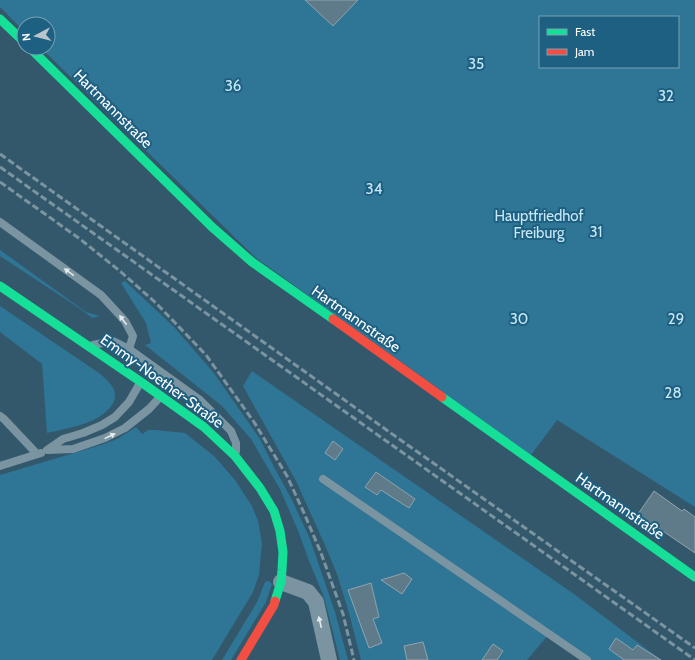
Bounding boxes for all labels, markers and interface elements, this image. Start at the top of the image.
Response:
north arrow [16,16,56,56]
legend [539,16,679,68]
text: Fast [575,24,595,39]
text: N [19,33,33,42]
text: Jam [574,44,594,59]
park label: 35 [468,55,484,73]
street label: Hartmannstraße [70,66,156,152]
park label: 36 [225,77,241,95]
park label: 32 [658,87,674,105]
park label: 34 [366,180,383,198]
park label: Hauptfriedhof Freiburg [495,207,584,242]
park label: 31 [589,223,603,241]
one-way arrow [64,268,75,276]
street label: Hartmannstraße [308,282,404,356]
park label: 30 [510,310,528,328]
park label: 29 [668,310,684,328]
one-way arrow [119,314,127,325]
street label: Emmy-Noether-Straße [97,330,227,432]
park label: 28 [665,384,681,402]
one-way arrow [104,433,116,439]
street label: Hartmannstraße [572,469,668,543]
one-way arrow [317,616,323,628]

